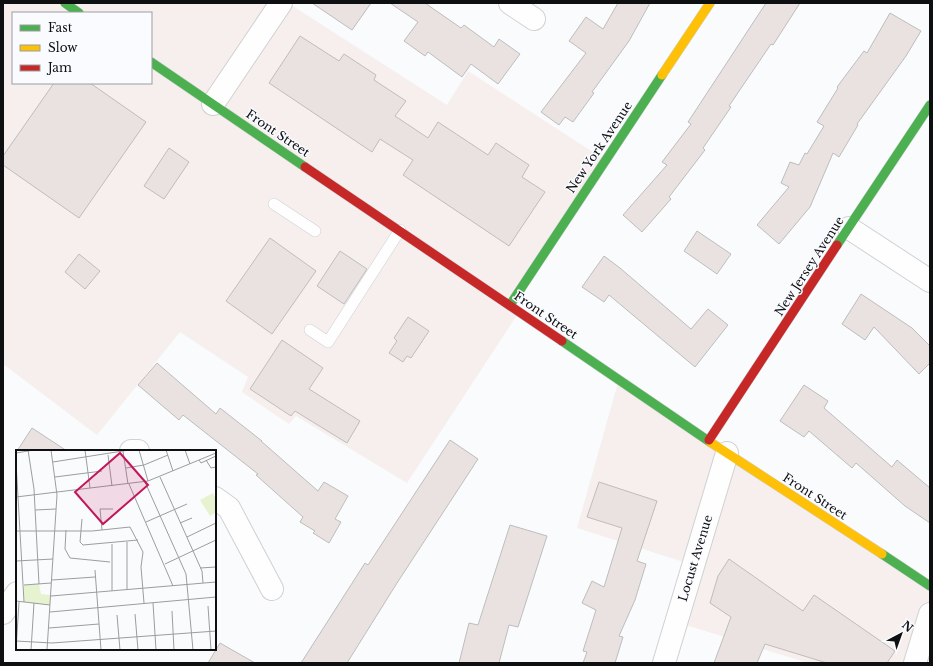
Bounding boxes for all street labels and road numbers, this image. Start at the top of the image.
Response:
street label: New York Avenue [563,98,635,196]
street label: Front Street [243,106,313,160]
street label: New Jersey Avenue [771,213,847,319]
street label: Front Street [511,288,581,342]
street label: Front Street [780,470,850,523]
street label: Locust Avenue [675,513,715,603]

